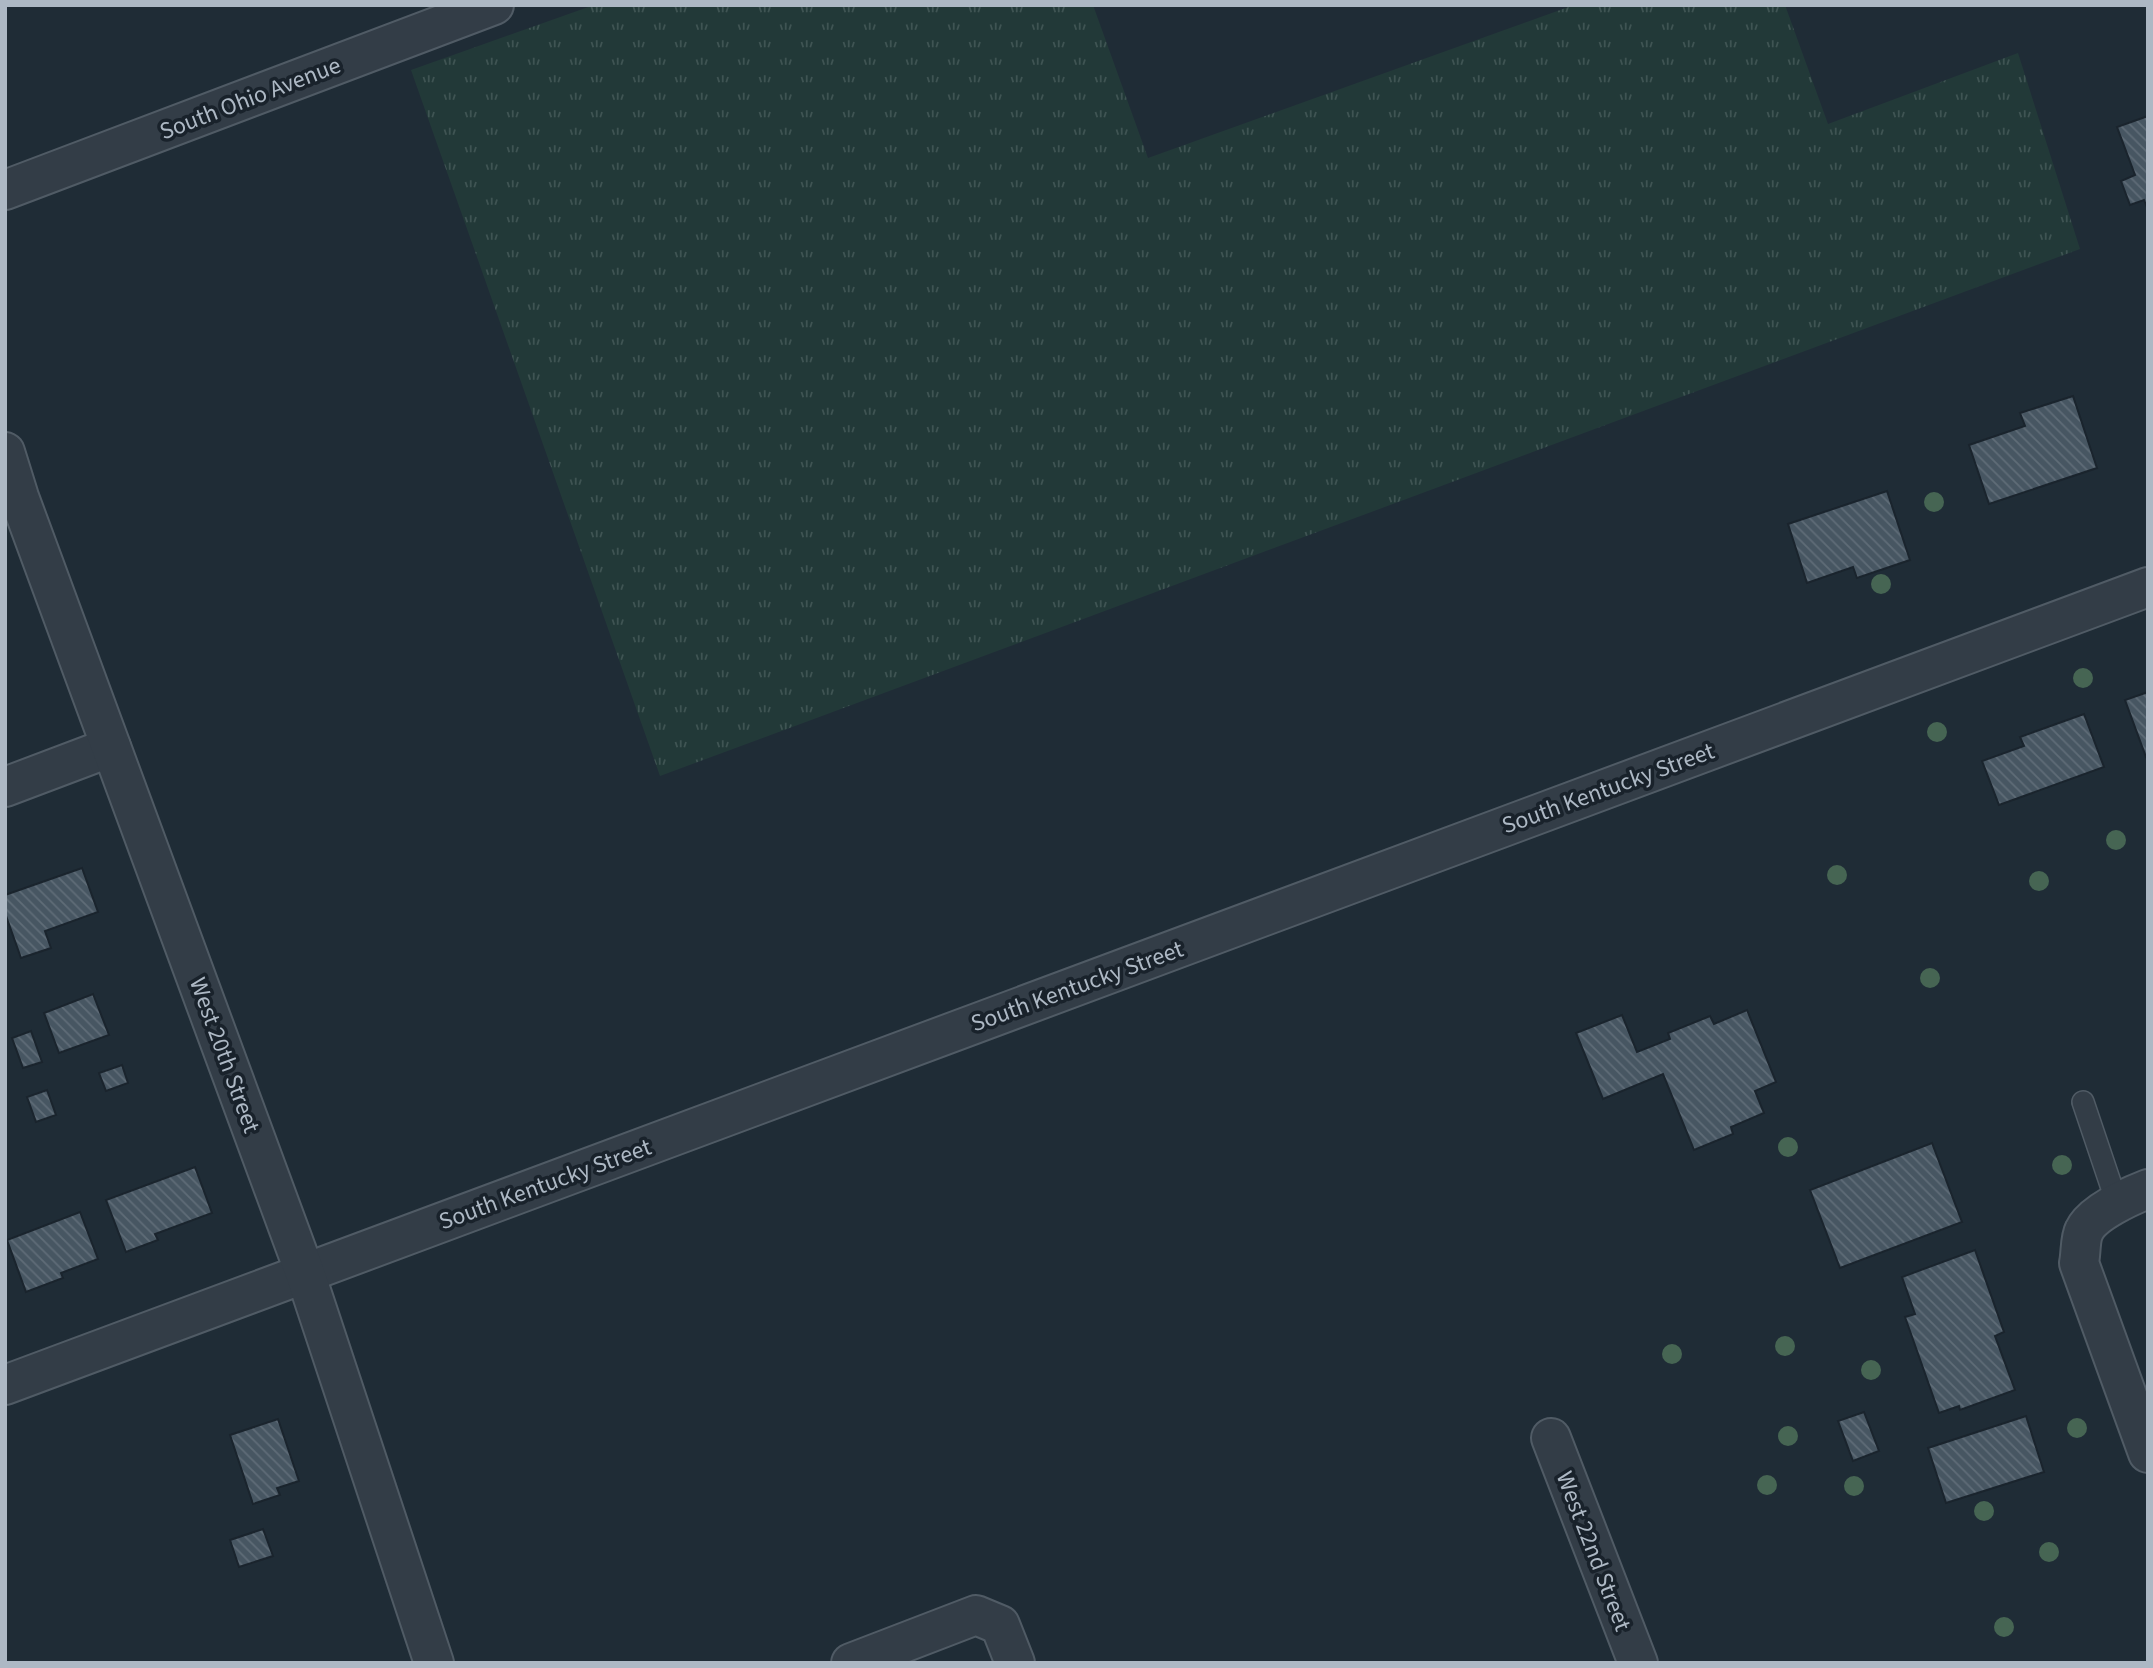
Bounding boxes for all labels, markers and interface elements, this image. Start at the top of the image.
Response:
street label: South Ohio Avenue [155,48,346,149]
street label: South Kentucky Street [1497,734,1719,843]
street label: South Kentucky Street [966,932,1188,1041]
street label: West 20th Street [180,972,269,1138]
street label: South Kentucky Street [434,1130,656,1239]
street label: West 22nd Street [1547,1466,1640,1636]

